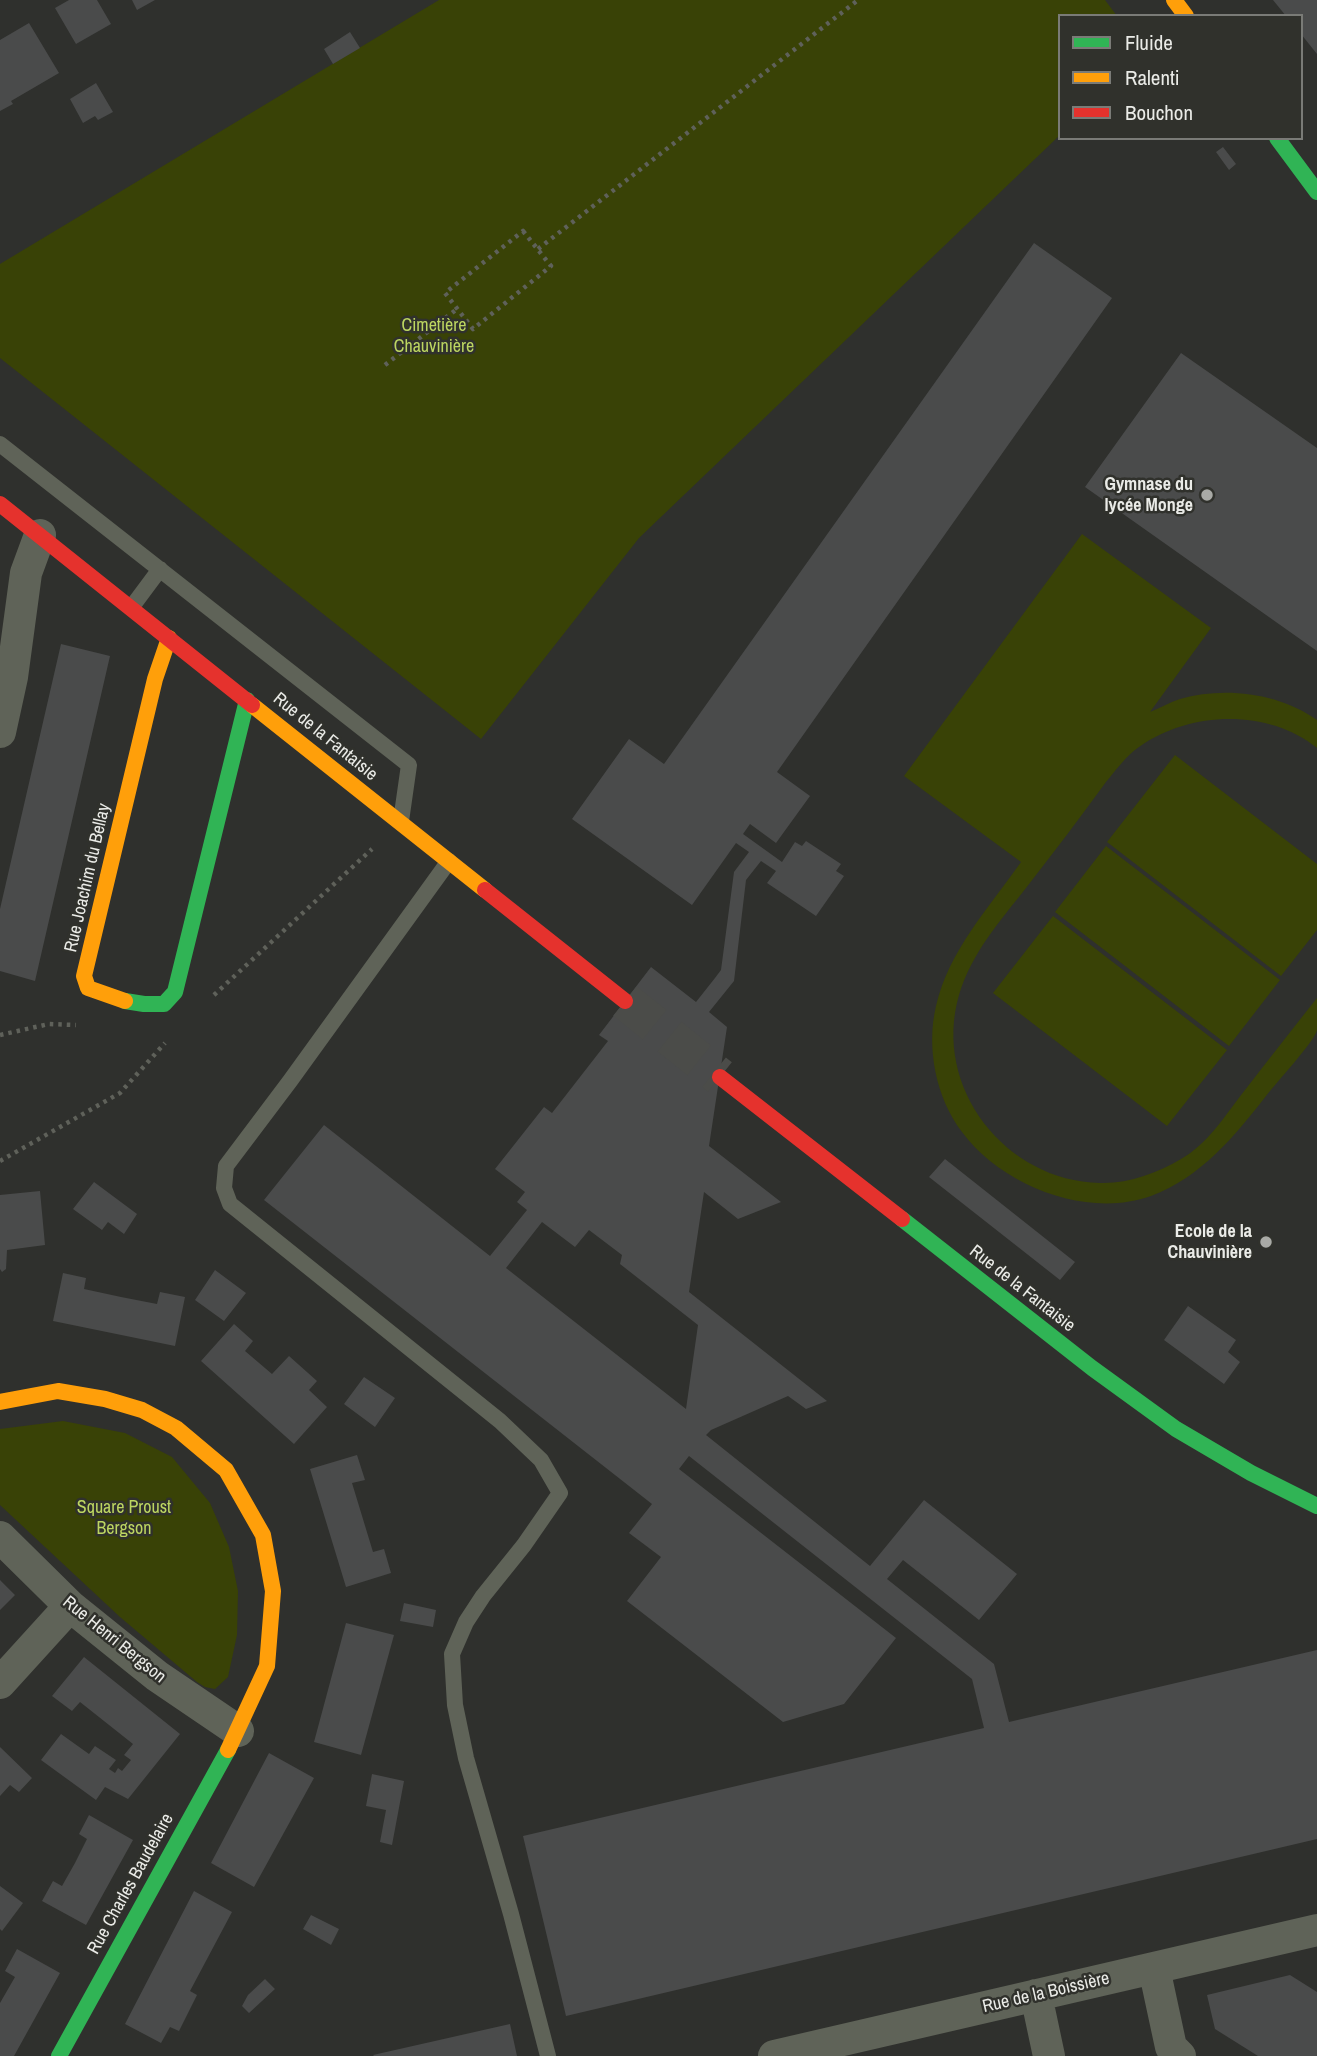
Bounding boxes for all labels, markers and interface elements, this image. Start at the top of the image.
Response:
legend [1058,14,1303,140]
text: Fluide [1125,28,1173,57]
text: Ralenti [1125,63,1180,92]
text: Bouchon [1125,98,1193,127]
park label: Cimetière Chauvinière [394,315,474,358]
place label: Gymnase du lycée Monge [1104,474,1193,516]
marker: Gymnase du lycée Monge [1199,487,1215,503]
street label: Rue de la Fantaisie [268,688,382,786]
street label: Rue Joachim du Bellay [60,802,116,954]
place label: Ecole de la Chauvinière [1168,1221,1252,1264]
marker: Ecole de la Chauvinière [1258,1234,1274,1250]
street label: Rue de la Fantaisie [965,1241,1079,1337]
park label: Square Proust Bergson [77,1497,171,1540]
street label: Rue Henri Bergson [58,1592,170,1688]
street label: Rue Charles Baudelaire [83,1810,179,1958]
street label: Rue de la Boissière [980,1968,1112,2018]

